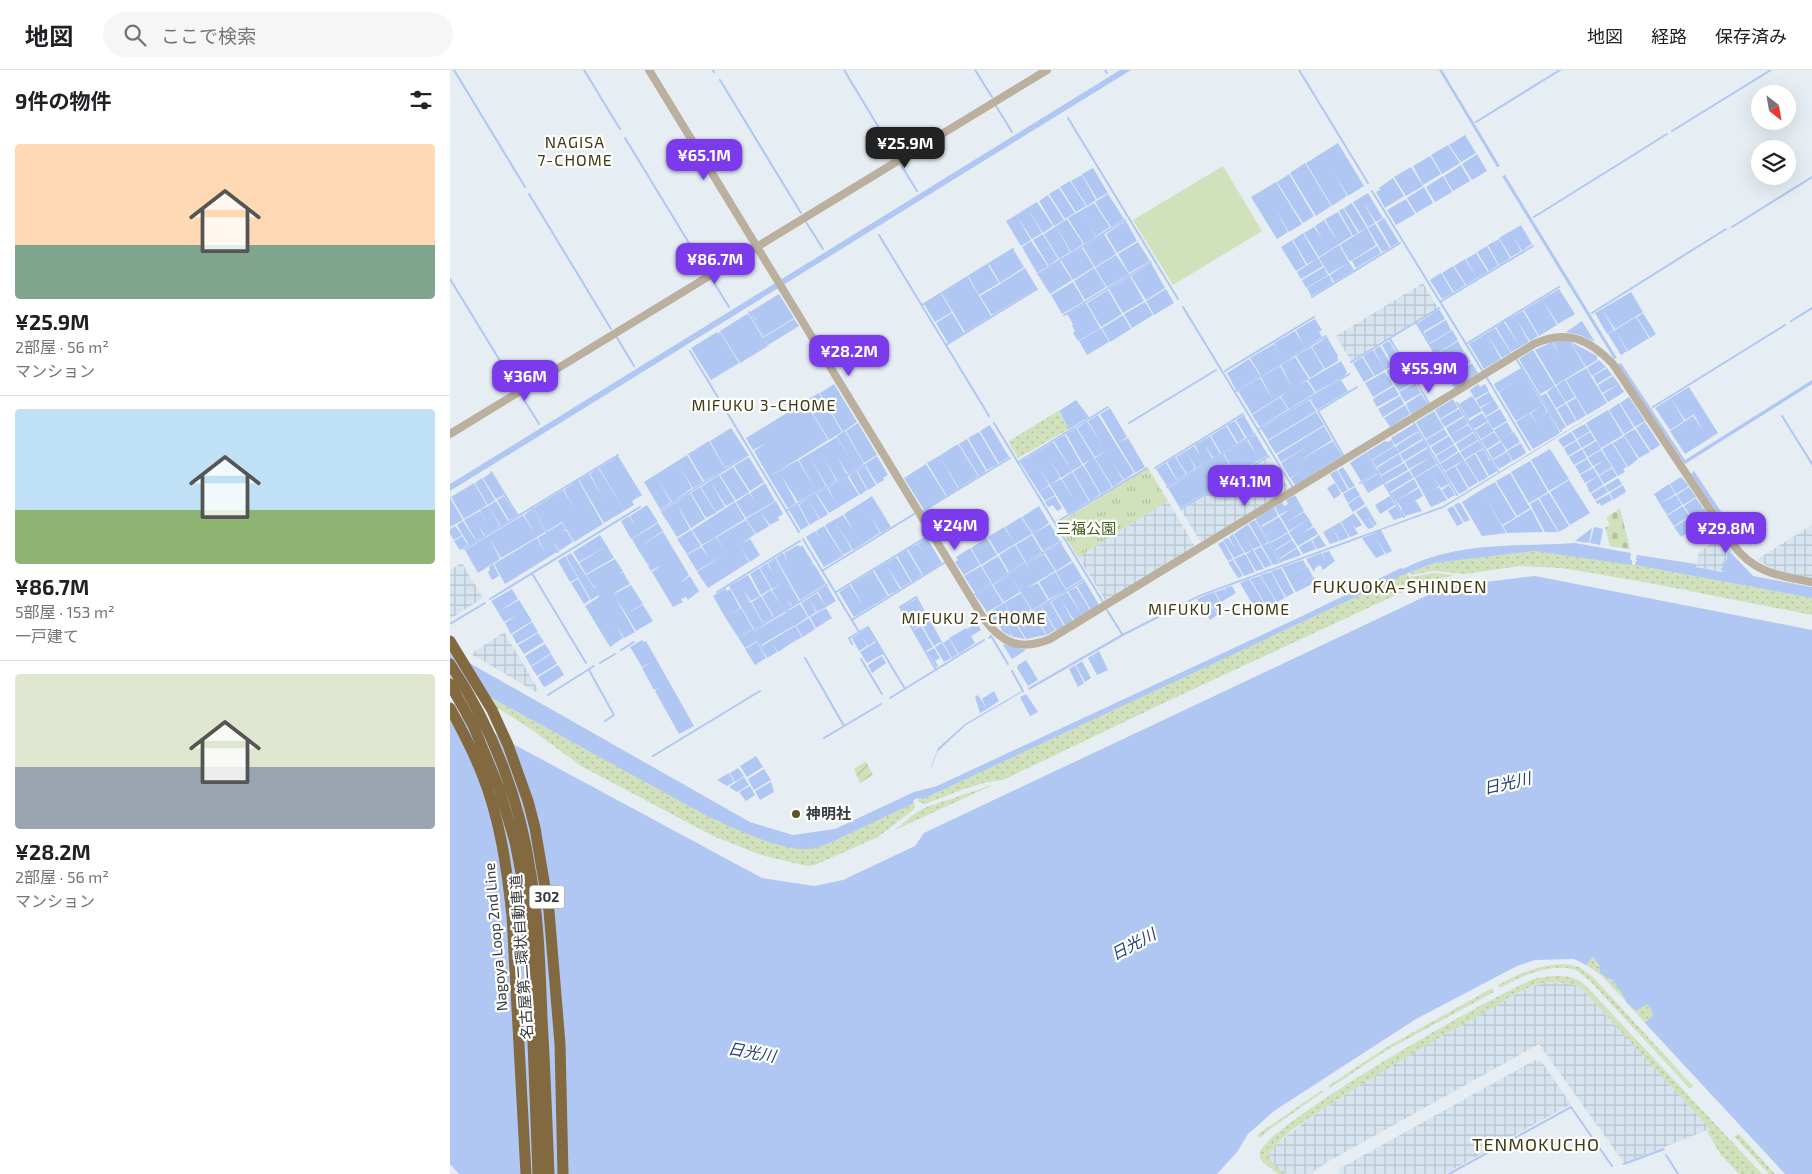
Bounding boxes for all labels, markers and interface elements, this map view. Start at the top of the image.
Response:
search box [103,12,453,57]
text: 地図 [25,21,73,50]
icon: search [121,21,149,49]
text: ここで検索 [161,24,256,47]
text: 地図 [1587,25,1623,47]
text: 経路 [1651,25,1687,47]
text: 保存済み [1715,25,1787,47]
north arrow [1751,85,1796,130]
map controls [1751,85,1796,185]
icon: filters [407,86,435,114]
text: 9件の物件 [15,88,111,113]
pin: ¥25.9M [864,126,946,169]
district label: NAGISA 7-CHOME [537,132,613,169]
text: ¥25.9M [877,133,933,152]
pin: ¥65.1M [663,138,745,181]
button: layers [1751,140,1796,185]
text: ¥65.1M [677,145,731,164]
icon: home [180,176,270,266]
pin: ¥86.7M [674,242,756,285]
text: ¥86.7M [687,249,743,268]
text: ¥25.9M [15,309,89,334]
pin: ¥28.2M [808,334,890,377]
text: 2部屋 · 56 m² [15,337,109,356]
text: ¥28.2M [820,341,878,360]
pin: ¥55.9M [1388,352,1470,394]
text: ¥55.9M [1401,358,1457,377]
pin: ¥36M [495,360,555,402]
text: マンション [15,361,95,380]
text: ¥36M [503,366,547,385]
district label: MIFUKU 3-CHOME [692,395,836,414]
icon: home [180,442,270,532]
pin: ¥41.1M [1204,464,1286,507]
text: ¥41.1M [1219,471,1271,490]
pin: ¥24M [925,508,985,551]
pin: ¥29.8M [1685,512,1767,554]
text: ¥24M [933,515,977,534]
text: ¥29.8M [1697,518,1755,537]
park label: 三福公園 [1056,519,1116,537]
text: ¥86.7M [15,574,89,599]
district label: FUKUOKA-SHINDEN [1312,575,1488,597]
district label: MIFUKU 1-CHOME [1148,599,1290,618]
text: 5部屋 · 153 m² [15,602,115,621]
district label: MIFUKU 2-CHOME [902,608,1046,627]
text: 一戸建て [15,626,79,645]
icon: home [180,707,270,797]
water label: 日光川 [1481,767,1534,797]
place label: 神明社 [805,804,851,822]
marker: 神明社 [790,808,802,820]
text: ¥28.2M [15,839,91,864]
street label: Nagoya Loop 2nd Line [480,862,510,1012]
text: 2部屋 · 56 m² [15,867,109,886]
street label: 名古屋第二環状自動車道 [506,874,536,1040]
road number: 302 [530,886,564,909]
text: マンション [15,891,95,910]
water label: 日光川 [1107,923,1160,963]
water label: 日光川 [727,1038,779,1065]
district label: TENMOKUCHO [1472,1133,1600,1155]

